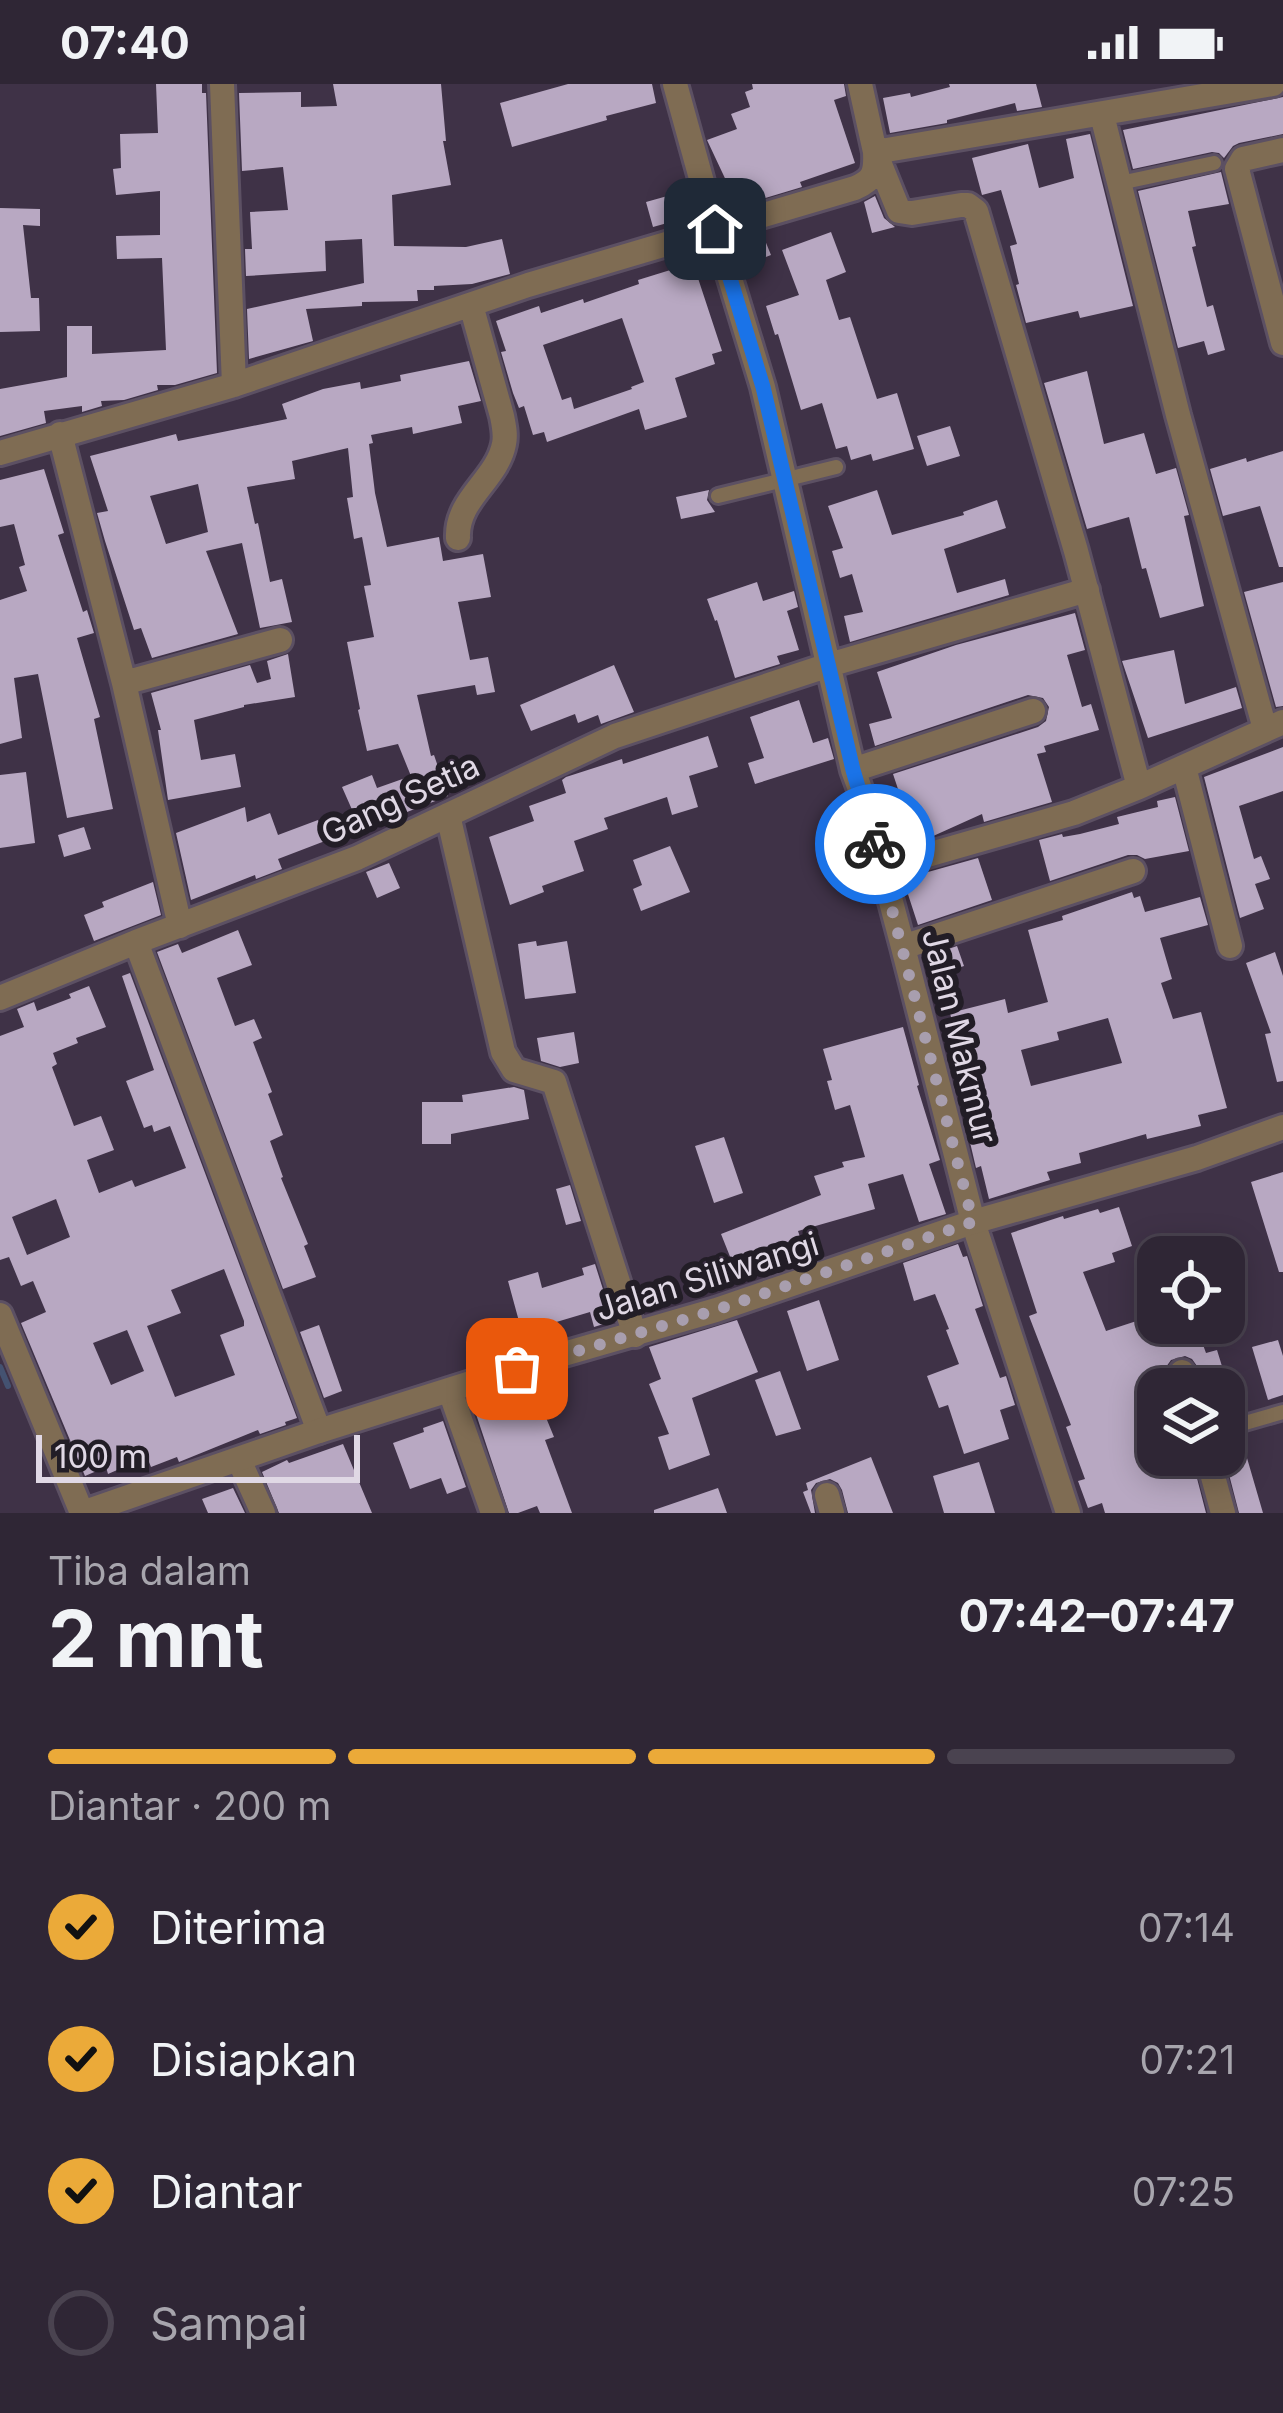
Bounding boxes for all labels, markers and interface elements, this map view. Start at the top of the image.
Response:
text: 07:40 [60,15,190,70]
pin [664,178,766,280]
icon: home [682,196,748,262]
street label: Gang Setia [315,745,485,853]
courier [815,784,935,904]
icon: bike [842,811,908,877]
street label: Jalan Makmur [914,924,1006,1148]
street label: Jalan Siliwangi [591,1223,823,1329]
map controls [1137,1236,1245,1476]
button: locate [1137,1236,1245,1344]
pin [466,1318,568,1420]
icon: bag [484,1336,550,1402]
button: layers [1137,1368,1245,1476]
scale bar [36,1429,360,1482]
text: 100 m [54,1436,147,1476]
text: Tiba dalam [48,1547,251,1594]
text: 07:42–07:47 [959,1588,1235,1643]
text: 2 mnt [48,1591,264,1686]
text: Diantar · 200 m [48,1782,331,1829]
icon: check [48,1894,114,1960]
text: Diterima [150,1900,327,1955]
text: 07:14 [1138,1904,1235,1951]
icon: check [48,2026,114,2092]
text: Disiapkan [150,2032,357,2087]
text: 07:21 [1140,2036,1235,2083]
icon: check [48,2158,114,2224]
text: Diantar [150,2164,302,2219]
text: 07:25 [1132,2168,1235,2215]
text: Sampai [150,2296,308,2351]

